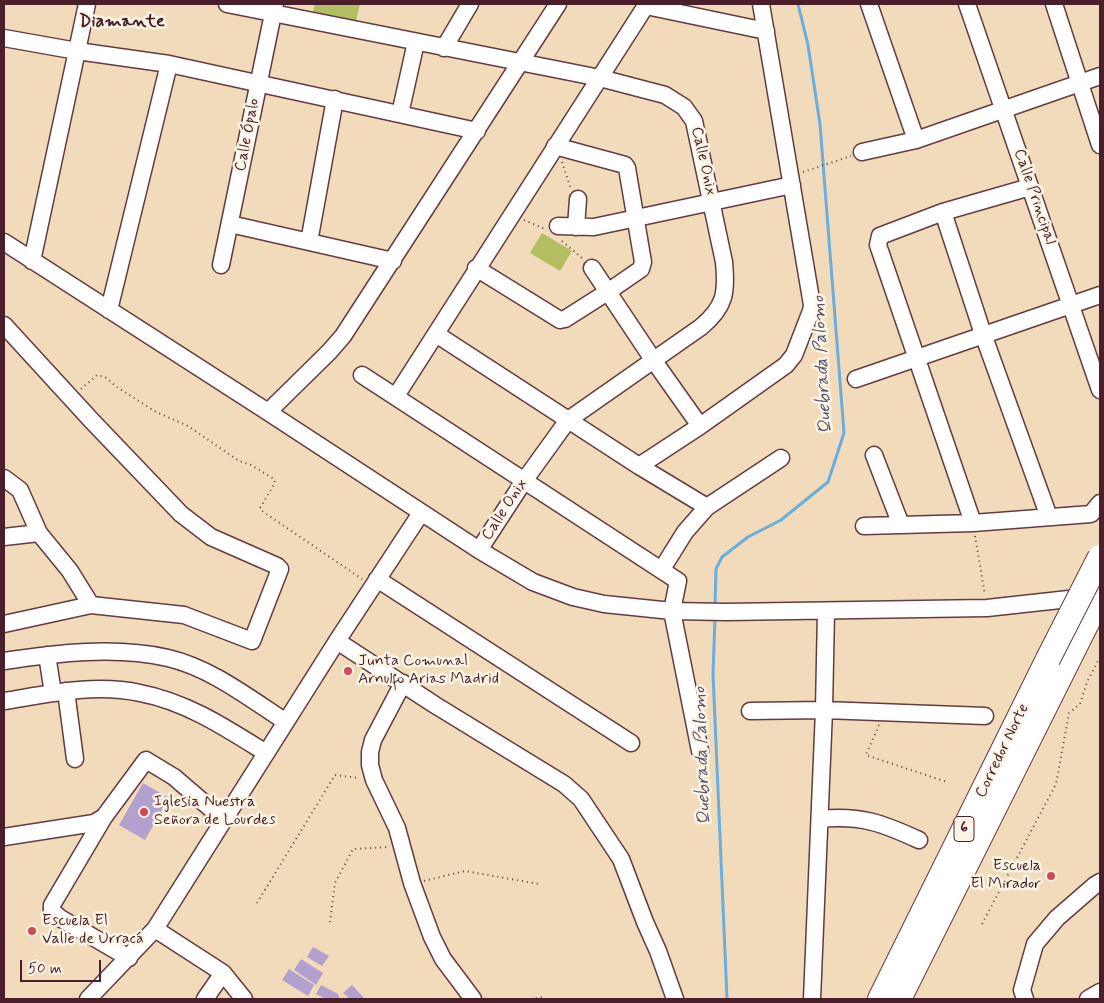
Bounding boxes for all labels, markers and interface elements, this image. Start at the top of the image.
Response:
district label: Diamante [79,11,165,33]
street label: Calle Ópalo [232,97,264,173]
street label: Calle Onix [686,125,720,197]
street label: Calle Principal [1009,147,1059,247]
water label: Quebrada Palomo [809,295,837,435]
street label: Calle Onix [478,476,532,544]
place label: Junta Comunal Arnulfo Arias Madrid [358,652,499,690]
marker: Junta Comunal Arnulfo Arias Madrid [342,665,354,677]
water label: Quebrada Palomo [690,687,716,825]
street label: Corredor Norte [972,701,1034,801]
place label: Iglesia Nuestra Señora de Lourdes [154,793,276,831]
marker: Iglesia Nuestra Señora de Lourdes [138,806,150,818]
road number: 6 [954,816,974,842]
place label: Escuela El Mirador [970,857,1041,895]
marker: Escuela El Mirador [1045,870,1057,882]
place label: Escuela El Valle de Urracá [42,912,144,950]
marker: Escuela El Valle de Urracá [26,925,38,937]
scale bar [22,950,104,982]
text: 50 m [28,959,62,979]

